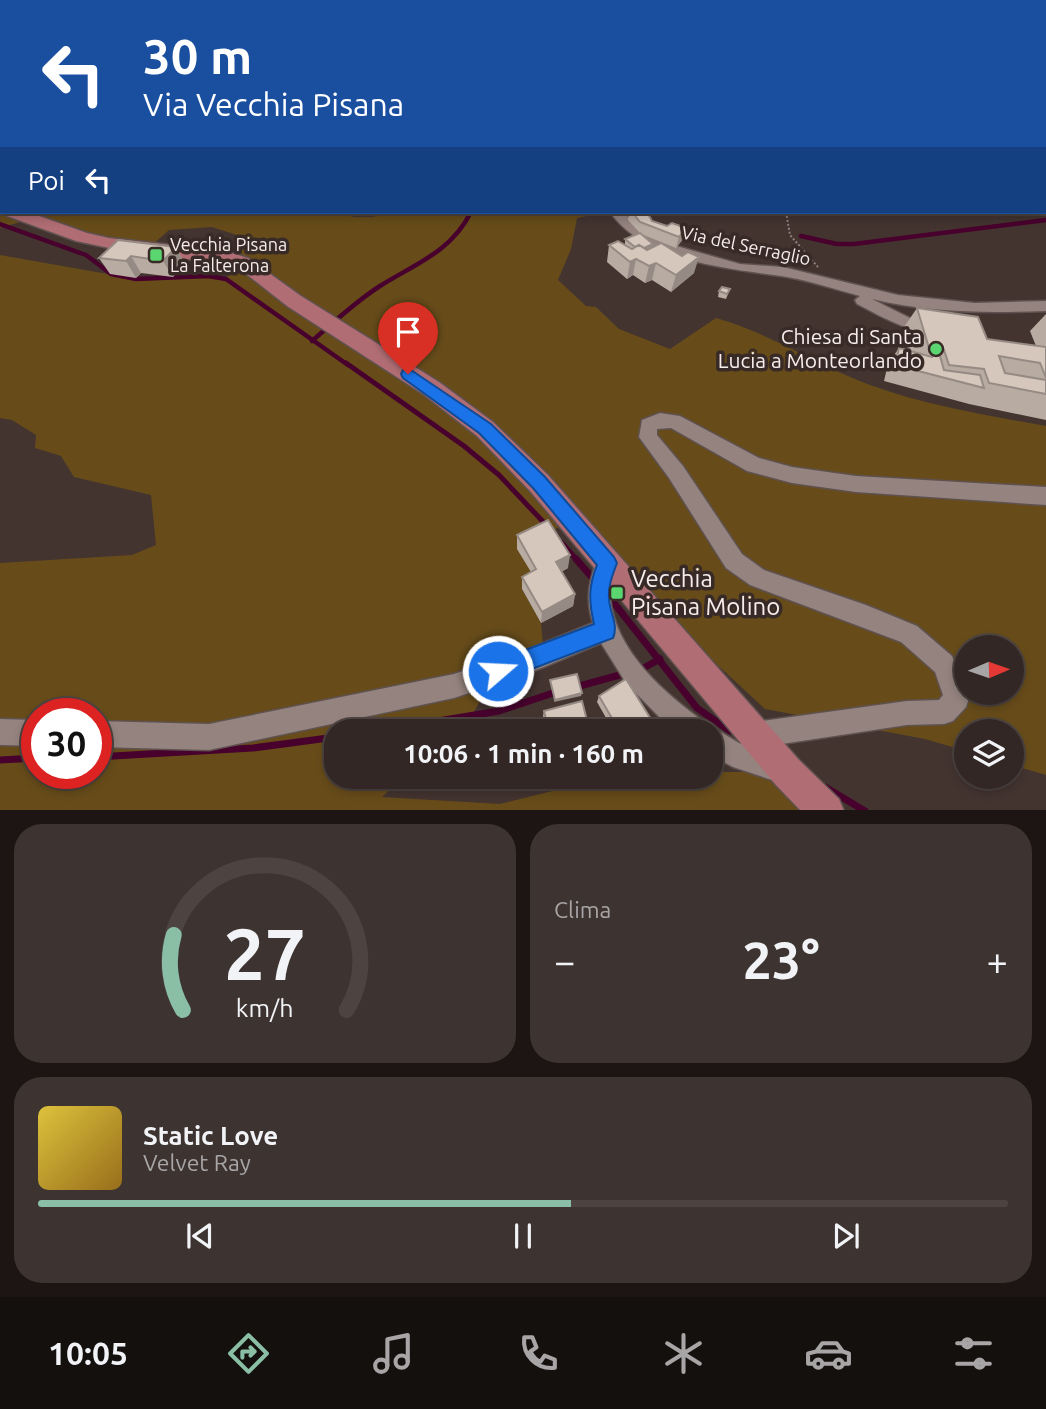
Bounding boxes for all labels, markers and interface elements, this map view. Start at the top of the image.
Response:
icon: left [28,28,119,119]
text: 30 m [143,28,252,83]
text: Via Vecchia Pisana [143,86,404,122]
icon: left [79,161,117,199]
text: Poi [28,166,65,195]
street label: Via del Serraglio [680,222,812,268]
place label: Vecchia Pisana La Falterona [170,234,287,275]
marker: Vecchia Pisana La Falterona [148,247,164,263]
pin [378,302,438,374]
icon: arrive [389,313,427,351]
place label: Chiesa di Santa Lucia a Monteorlando [718,324,922,372]
marker: Chiesa di Santa Lucia a Monteorlando [928,341,944,357]
place label: Vecchia Pisana Molino [631,565,780,620]
marker: Vecchia Pisana Molino [609,585,625,601]
position arrow [461,634,535,708]
north arrow [954,635,1024,705]
map controls [954,635,1024,789]
speed limit sign: 30 [21,698,112,789]
button: layers [954,719,1024,789]
text: 10:06 · 1 min · 160 m [403,739,644,768]
text: Clima [554,897,611,922]
text: 27 [224,912,306,994]
text: 23° [742,931,820,989]
text: − [554,940,575,982]
text: + [987,940,1008,982]
text: km/h [236,993,294,1021]
text: Static Love [143,1121,278,1150]
text: Velvet Ray [143,1150,251,1175]
icon: previous [181,1217,219,1255]
icon: pause [504,1217,542,1255]
icon: next [827,1217,865,1255]
icon: directions [224,1329,273,1378]
icon: music [369,1329,418,1378]
icon: phone [514,1329,563,1378]
icon: climate [659,1329,708,1378]
icon: car [804,1329,853,1378]
icon: filters [949,1329,998,1378]
text: 10:05 [48,1335,128,1371]

